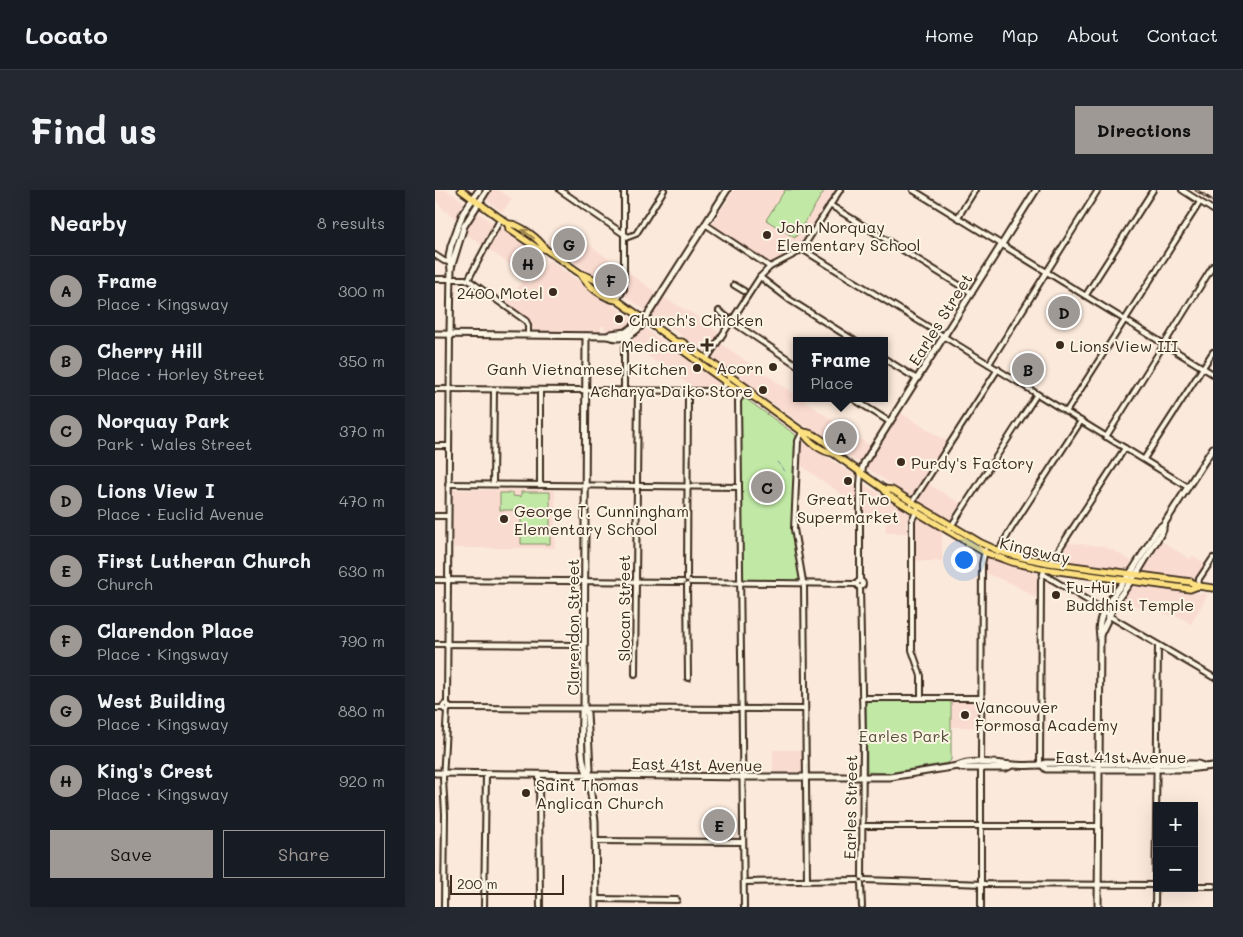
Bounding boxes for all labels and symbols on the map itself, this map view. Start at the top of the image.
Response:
place label: John Norquay Elementary School [777,216,921,255]
pin: G [553,225,585,263]
one-way arrow [521,229,535,239]
marker: John Norquay Elementary School [761,229,773,241]
pin: H [512,244,544,282]
pin: F [595,261,627,299]
street label: Earles Street [903,269,977,369]
place label: 2400 Motel [457,282,543,303]
marker: 2400 Motel [547,286,559,298]
pin: D [1048,293,1080,331]
place label: Church's Chicken [629,309,763,330]
marker: Church's Chicken [613,313,625,325]
place label: Medicare [621,335,696,356]
place label: Lions View III [1070,335,1178,356]
marker: Medicare [700,338,714,352]
marker: Lions View III [1054,339,1066,351]
pin: B [1012,350,1044,388]
place label: Acorn [716,357,763,378]
place label: Ganh Vietnamese Kitchen [487,358,687,379]
marker: Acorn [767,361,779,373]
marker: Ganh Vietnamese Kitchen [691,362,703,374]
place label: Acharya Daiko Store [590,380,753,401]
marker: Acharya Daiko Store [757,384,769,396]
pin: A [825,418,857,456]
place label: Purdy's Factory [911,452,1034,473]
marker: Purdy's Factory [895,456,907,468]
pin: C [751,468,783,506]
marker: Great Two Supermarket [842,475,854,487]
place label: Great Two Supermarket [797,488,899,527]
place label: George T. Cunningham Elementary School [514,500,689,539]
marker: George T. Cunningham Elementary School [498,513,510,525]
street label: Kingsway [998,532,1072,568]
your location [951,547,977,573]
street label: Slocan Street [613,555,634,661]
street label: Clarendon Street [562,559,583,695]
place label: Fu-Hui Buddhist Temple [1066,576,1194,615]
marker: Fu-Hui Buddhist Temple [1050,589,1062,601]
place label: Vancouver Formosa Academy [975,696,1118,735]
marker: Vancouver Formosa Academy [959,709,971,721]
park label: Earles Park [859,725,949,746]
street label: East 41st Avenue [1056,746,1186,767]
street label: East 41st Avenue [631,752,763,776]
street label: Earles Street [839,754,861,860]
place label: Saint Thomas Anglican Church [536,774,663,813]
marker: Saint Thomas Anglican Church [520,787,532,799]
pin: E [703,806,735,844]
scale bar [450,872,564,895]

